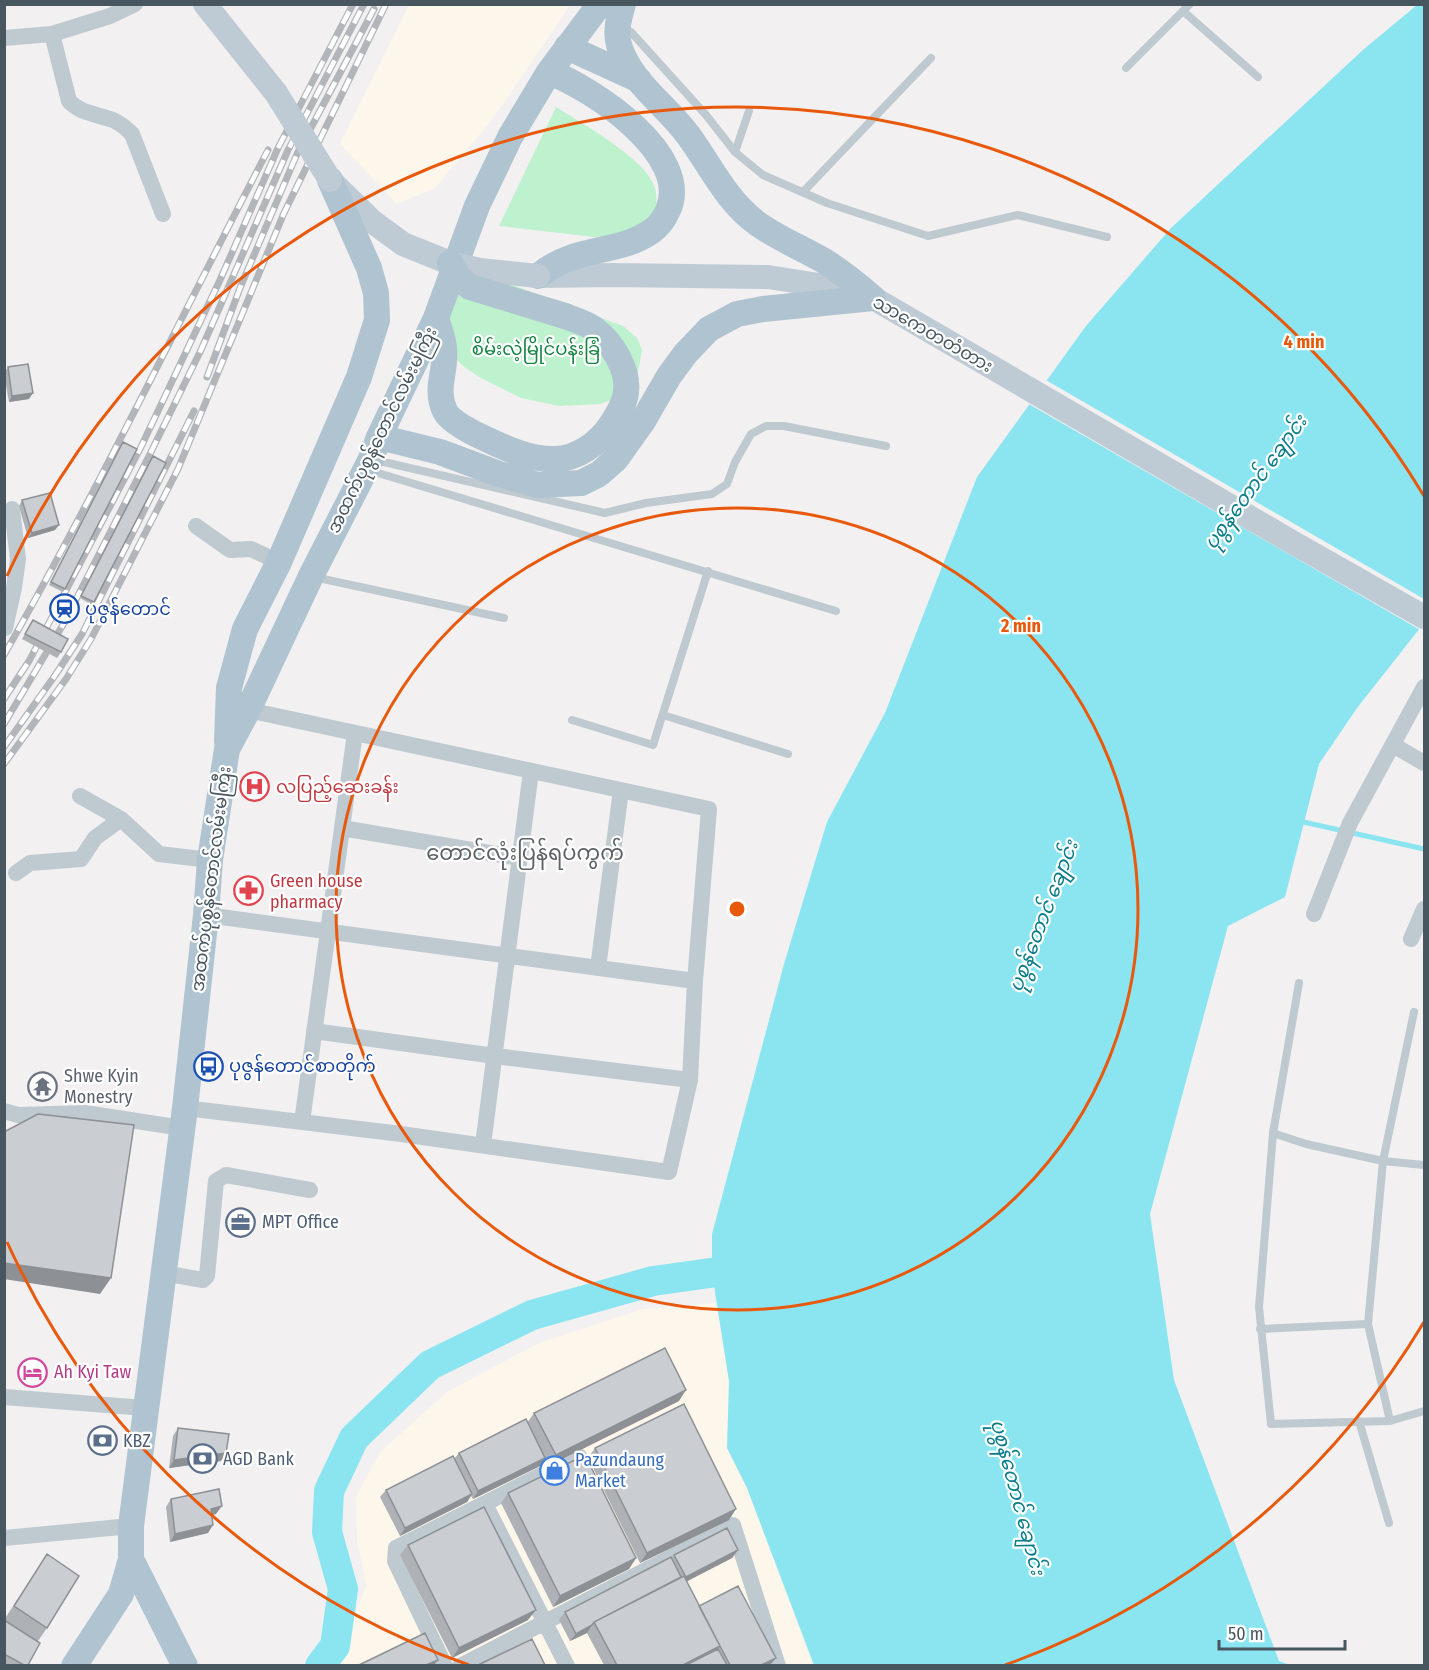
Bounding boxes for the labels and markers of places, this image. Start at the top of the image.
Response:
station icon: ပုဇွန်တောင် [48,593,80,625]
place label: ပုဇွန်တောင် [85,596,171,624]
hospital icon: လပြည့်ဆေးခန်း [239,771,271,803]
place label: လပြည့်ဆေးခန်း [276,774,399,802]
place label: Green house pharmacy [270,870,363,913]
pharmacy icon: Green house pharmacy [233,875,265,907]
centre of rings [727,899,747,919]
bus stop icon: ပုဇွန်တောင်စာတိုက် [192,1050,224,1082]
place label: ပုဇွန်တောင်စာတိုက် [229,1052,376,1081]
place label: Shwe Kyin Monestry [64,1065,139,1108]
temple icon: Shwe Kyin Monestry [27,1070,59,1102]
office icon: MPT Office [225,1206,257,1238]
place label: MPT Office [262,1211,339,1233]
hotel icon: Ah Kyi Taw [17,1356,49,1388]
place label: Ah Kyi Taw [54,1361,132,1383]
bank icon: KBZ [86,1425,118,1457]
place label: KBZ [123,1430,151,1452]
bank icon: AGD Bank [186,1443,218,1475]
place label: AGD Bank [223,1448,294,1470]
place label: Pazundaung Market [575,1449,665,1492]
shop icon: Pazundaung Market [538,1454,570,1486]

